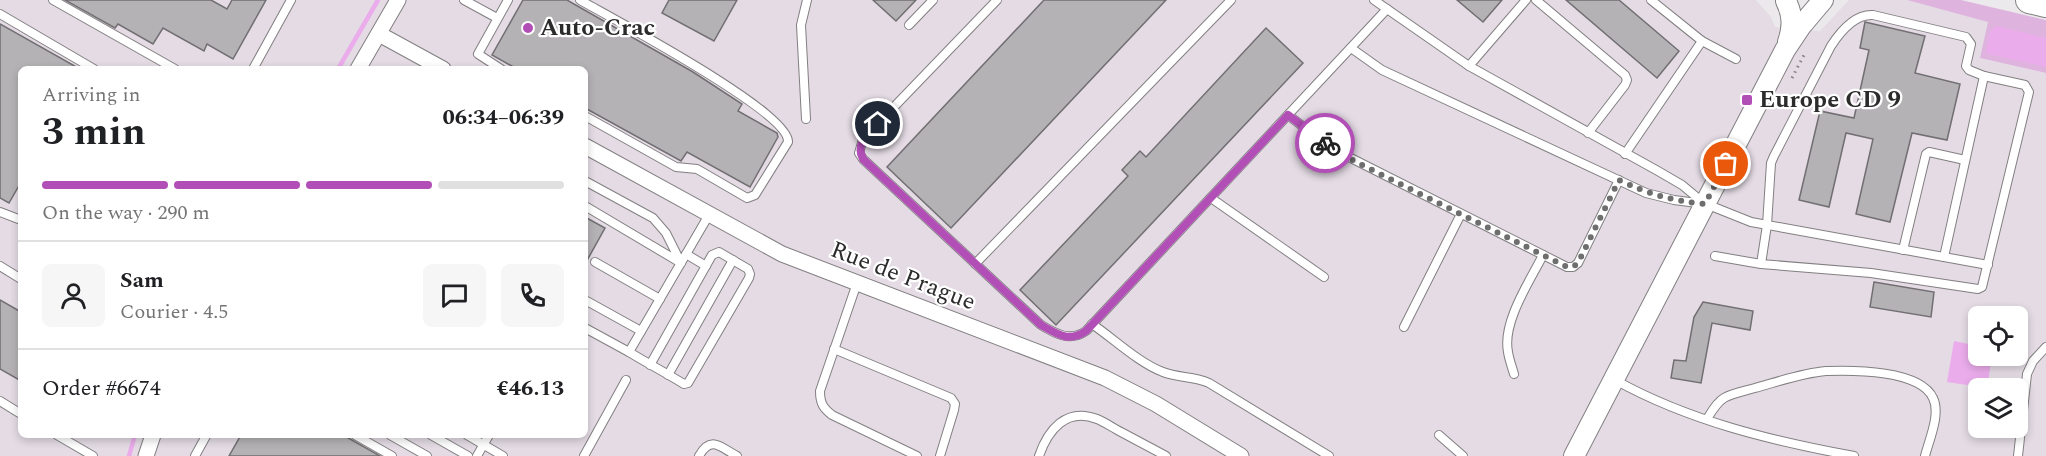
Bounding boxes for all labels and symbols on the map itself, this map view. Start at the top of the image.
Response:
place label: Auto-Crac [540,10,655,46]
marker: Auto-Crac [521,21,535,35]
place label: Europe CD 9 [1759,82,1901,118]
marker: Europe CD 9 [1740,93,1754,107]
pin [852,98,903,149]
courier [1295,113,1355,173]
pin [1700,138,1751,189]
street label: Rue de Prague [825,232,981,320]

